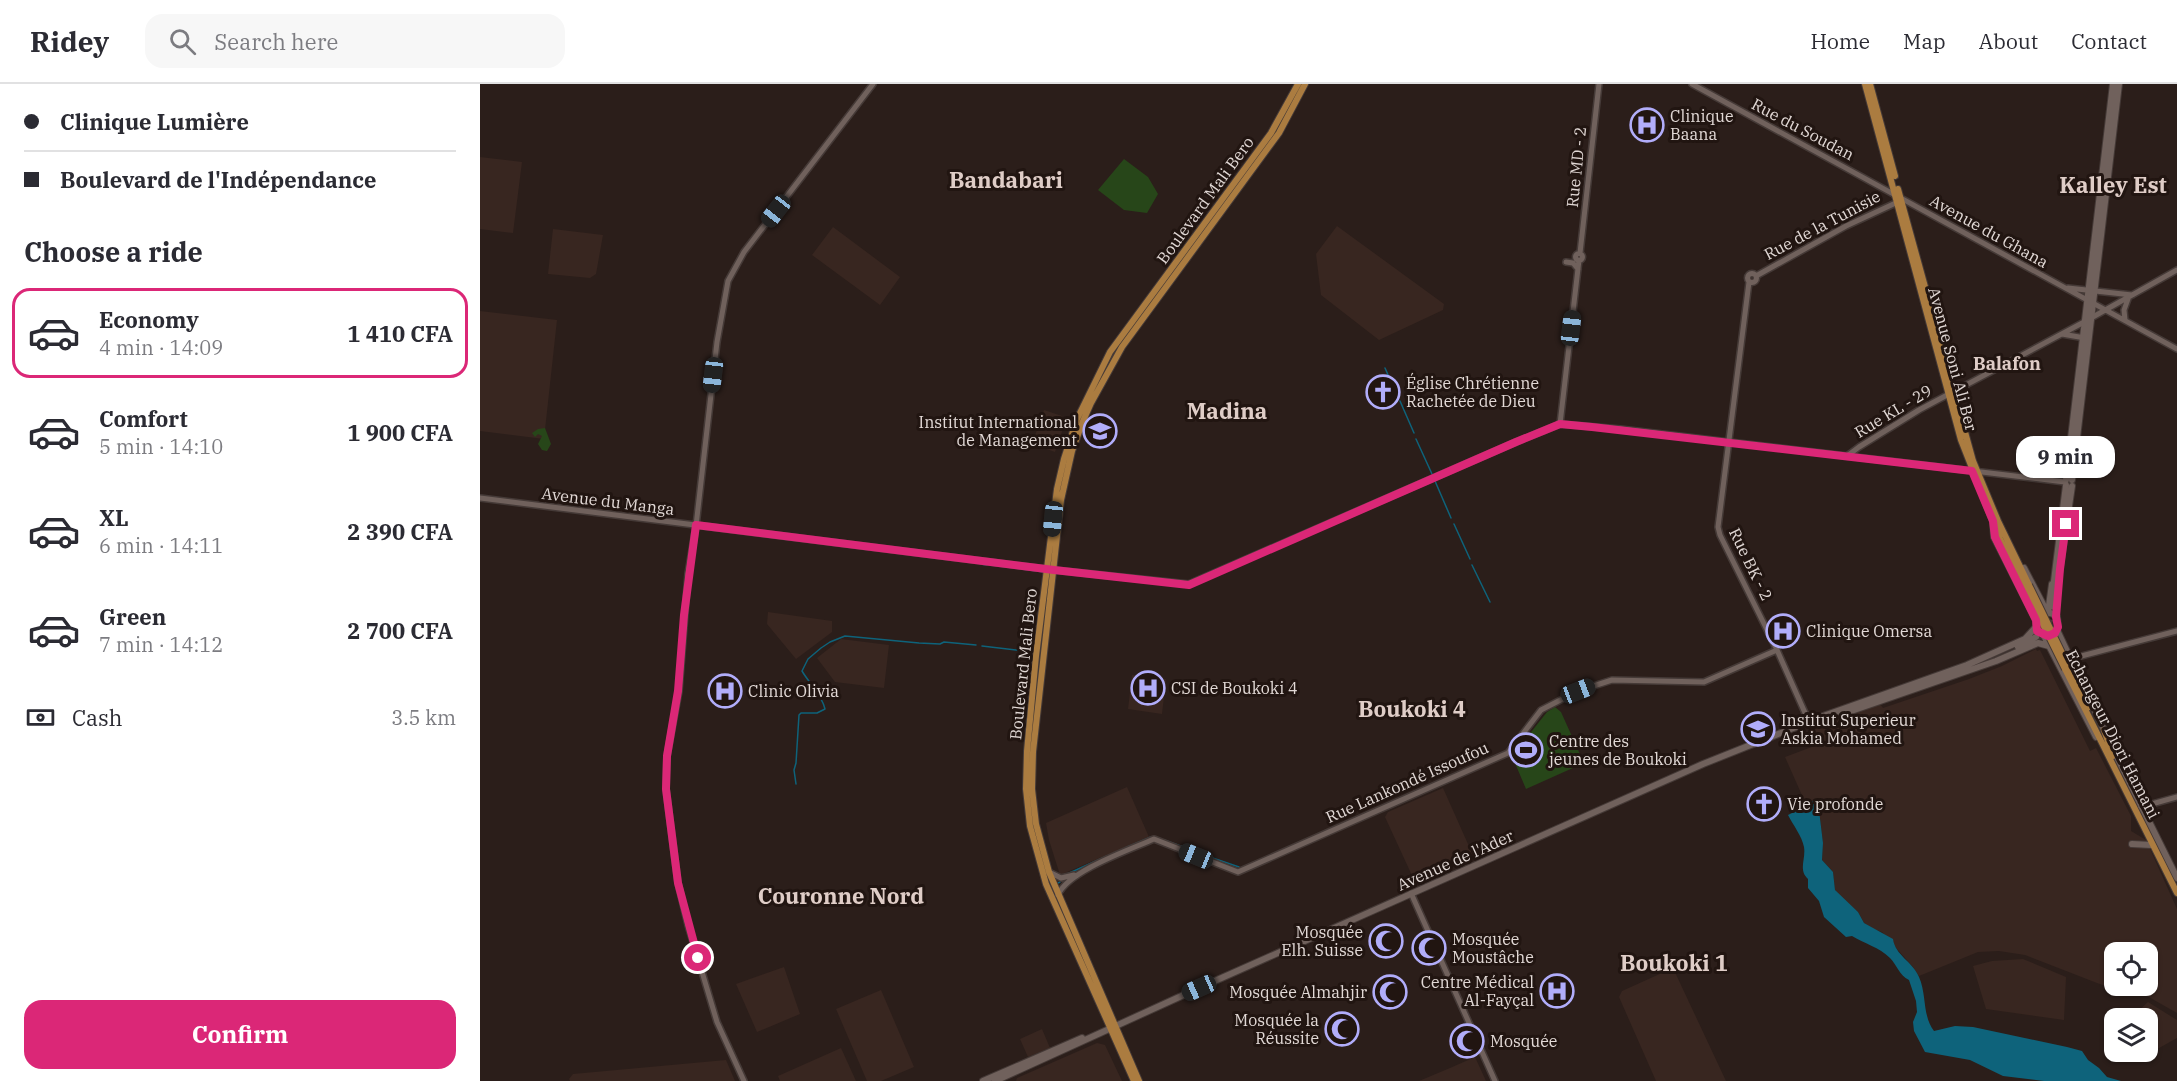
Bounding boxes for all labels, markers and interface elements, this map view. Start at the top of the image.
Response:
search box [145,14,565,68]
text: Ridey [30,23,109,60]
icon: search [166,25,199,58]
text: Search here [214,27,338,56]
text: Home [1810,27,1870,55]
text: Map [1903,27,1946,55]
text: About [1979,27,2038,55]
text: Contact [2071,27,2147,55]
street label: Rue du Soudan [1748,94,1858,164]
place label: Clinique Baana [1670,106,1734,144]
text: Clinique Lumière [60,107,249,136]
hospital icon: Clinique Baana [1629,107,1665,143]
street label: Rue MD - 2 [1562,125,1590,209]
street label: Boulevard Mali Bero [1152,133,1258,267]
text: Boulevard de l'Indépendance [60,165,376,194]
district label: Bandabari [949,165,1063,194]
district label: Kalley Est [2059,170,2167,199]
street label: Rue de la Tunisie [1760,186,1884,264]
street label: Avenue du Ghana [1926,190,2052,272]
car [758,191,794,231]
text: Choose a ride [24,234,203,269]
street label: Avenue Soni Ali Ber [1924,285,1982,433]
text: Economy [99,305,199,334]
icon: car [27,306,81,360]
car [1560,309,1582,347]
text: 1 410 CFA [347,319,453,348]
text: 4 min · 14:09 [99,334,223,361]
district label: Balafon [1973,352,2041,375]
car [702,356,724,394]
place label: Église Chrétienne Rachetée de Dieu [1406,372,1539,411]
church icon: Église Chrétienne Rachetée de Dieu [1365,374,1401,410]
street label: Rue KL - 29 [1851,380,1935,442]
district label: Madina [1187,396,1267,425]
text: Comfort [99,404,188,433]
icon: car [27,405,81,459]
place label: Institut International de Management [919,412,1077,450]
school or university icon: Institut International de Management [1082,413,1118,449]
text: 1 900 CFA [347,418,453,447]
text: 5 min · 14:10 [99,433,223,460]
callout: 9 min [2016,437,2116,479]
text: 9 min [2038,443,2094,470]
street label: Avenue du Manga [540,483,676,519]
car [1042,500,1064,538]
text: XL [99,503,129,532]
icon: car [27,504,81,558]
route end [2052,510,2079,537]
text: 2 390 CFA [347,517,453,546]
street label: Rue BK - 2 [1725,524,1777,604]
text: 6 min · 14:11 [99,532,223,559]
street label: Boulevard Mali Bero [1005,587,1041,741]
text: Green [99,602,166,631]
icon: car [27,603,81,657]
hospital icon: Clinique Omersa [1765,613,1801,649]
text: 2 700 CFA [347,616,453,645]
place label: Clinique Omersa [1806,621,1932,641]
text: 7 min · 14:12 [99,631,223,658]
street label: Echangeur Diori Hamani [2062,646,2164,822]
hospital icon: CSI de Boukoki 4 [1130,670,1166,706]
hospital icon: Clinic Olivia [707,673,743,709]
car [1558,676,1598,706]
place label: CSI de Boukoki 4 [1171,678,1298,698]
place label: Clinic Olivia [748,681,839,701]
district label: Boukoki 4 [1358,694,1466,723]
icon: cash [24,701,57,734]
text: Cash [72,703,123,732]
text: 3.5 km [391,704,456,731]
place label: Institut Superieur Askia Mohamed [1781,710,1916,748]
school or university icon: Institut Superieur Askia Mohamed [1740,711,1776,747]
place label: Centre des jeunes de Boukoki [1548,731,1687,769]
sports icon: Centre des jeunes de Boukoki [1508,732,1544,768]
street label: Rue Lankondé Issoufou [1323,737,1492,827]
church icon: Vie profonde [1746,786,1782,822]
place label: Vie profonde [1787,794,1883,814]
street label: Avenue de l'Ader [1394,825,1516,895]
car [1176,841,1216,871]
district label: Couronne Nord [758,881,924,910]
place label: Mosquée Elh. Suisse [1281,922,1363,960]
mosque icon: Mosquée Elh. Suisse [1368,923,1404,959]
place label: Mosquée Moustâche [1452,929,1534,967]
mosque icon: Mosquée Moustâche [1411,930,1447,966]
map controls [2104,942,2158,1062]
button: locate [2104,942,2158,996]
route start [684,944,711,971]
district label: Boukoki 1 [1620,948,1728,977]
car [1179,972,1219,1004]
place label: Centre Médical Al-Fayçal [1421,972,1534,1010]
hospital icon: Centre Médical Al-Fayçal [1539,973,1575,1009]
mosque icon: Mosquée Almahjir [1372,974,1408,1010]
place label: Mosquée Almahjir [1229,982,1367,1002]
button: Confirm [24,1000,456,1069]
button: layers [2104,1008,2158,1062]
place label: Mosquée la Réussite [1234,1010,1319,1048]
mosque icon: Mosquée la Réussite [1324,1011,1360,1047]
mosque icon: Mosquée [1449,1023,1485,1059]
place label: Mosquée [1490,1031,1557,1051]

